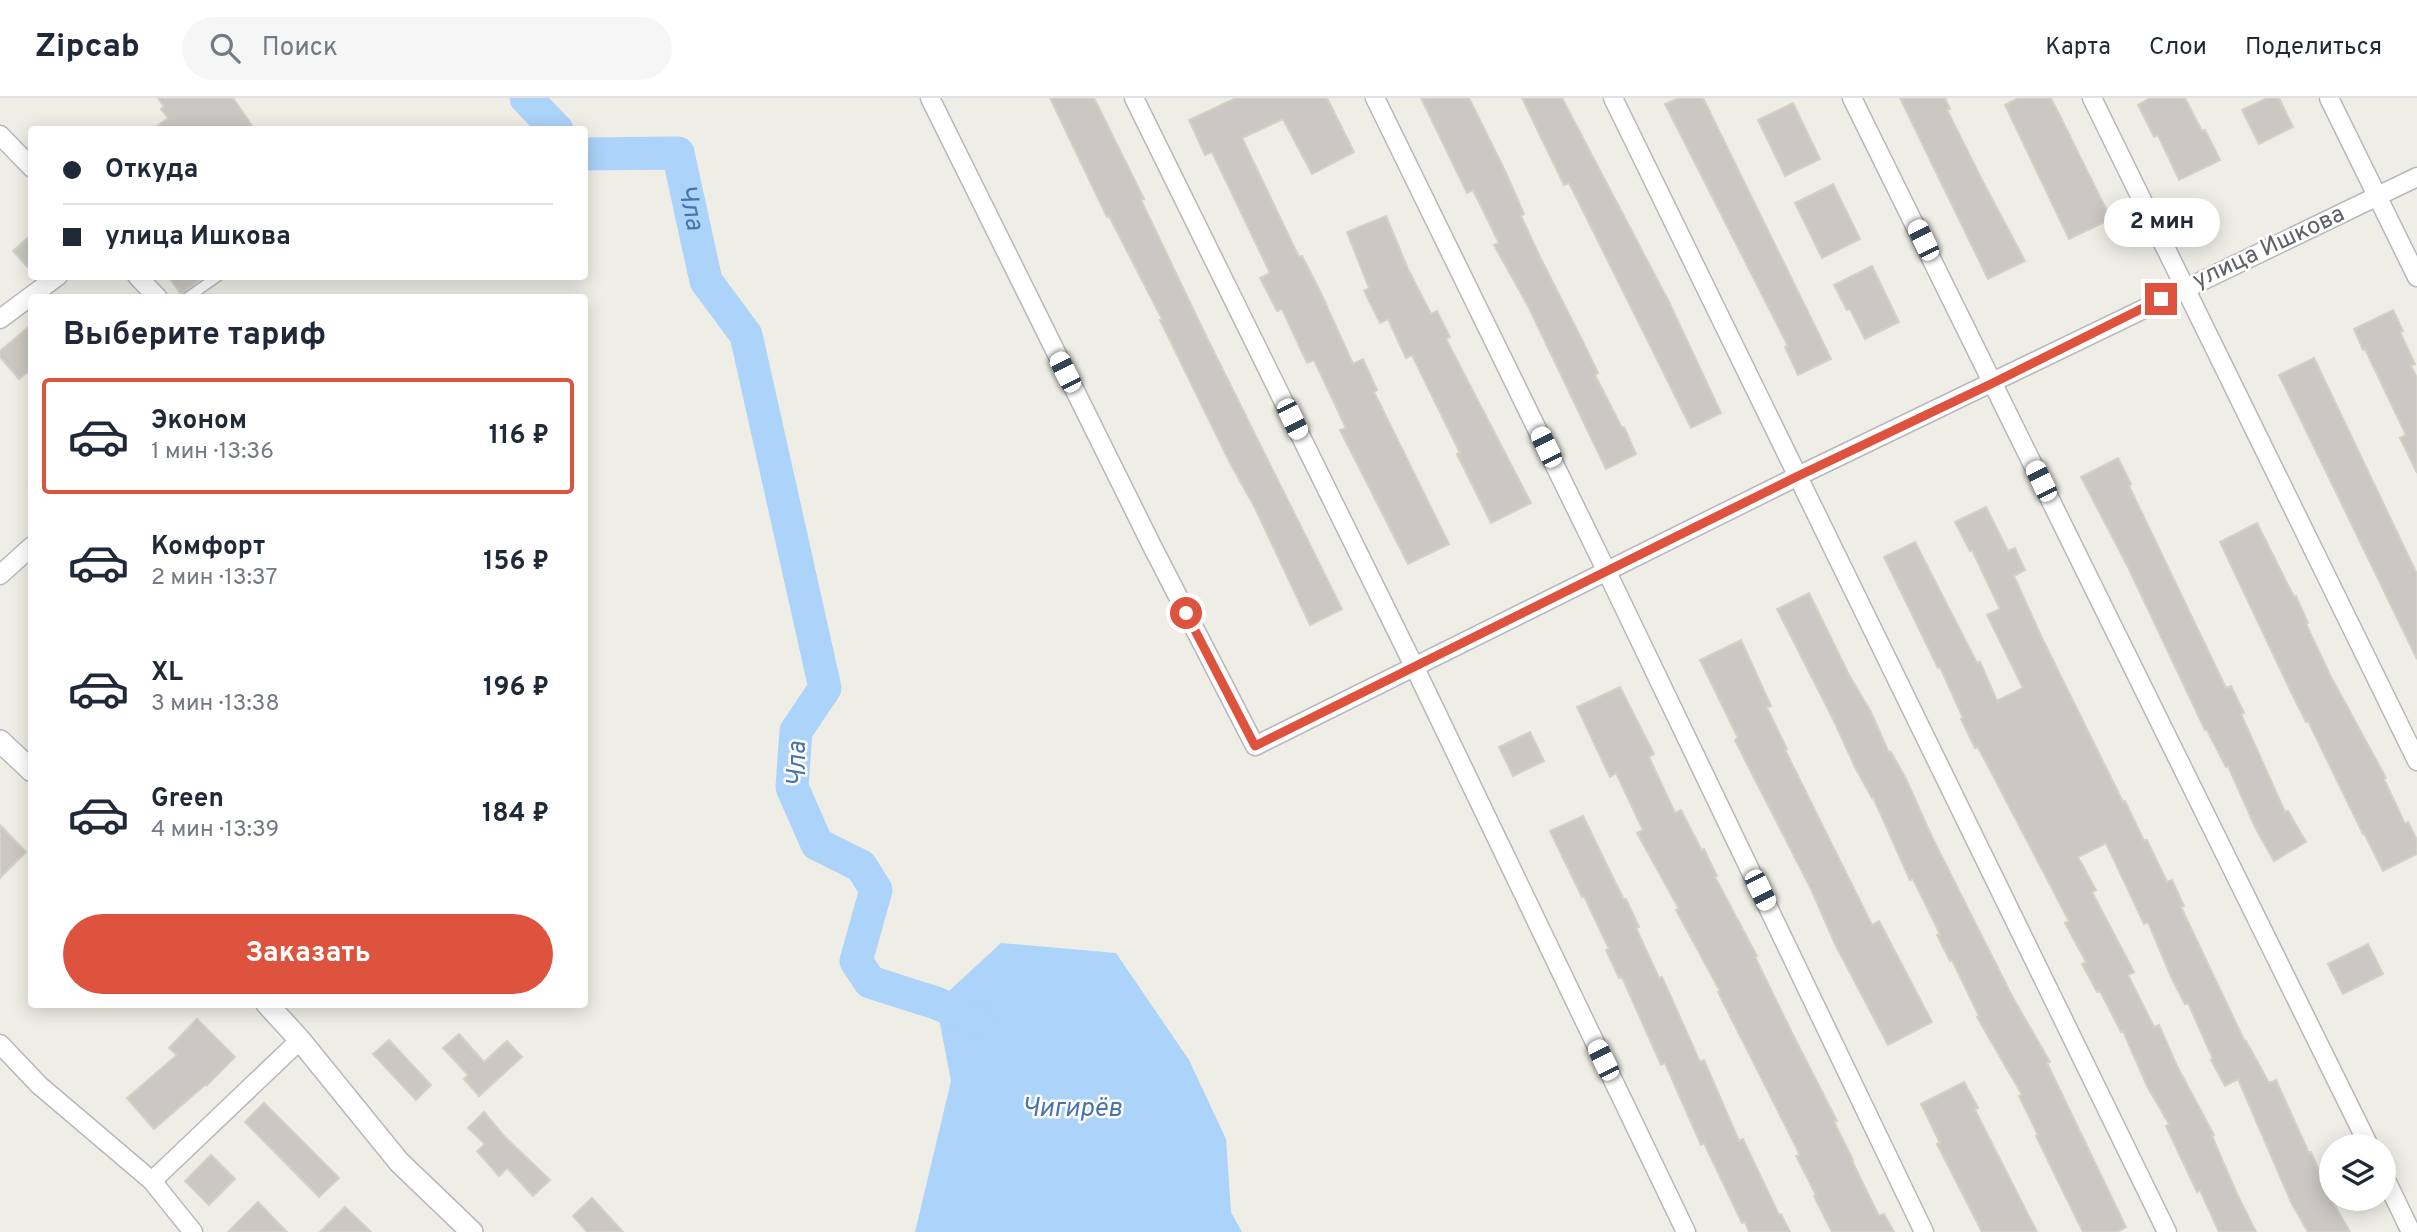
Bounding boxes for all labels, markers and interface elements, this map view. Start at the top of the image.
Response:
search box [182,17,672,80]
text: Zipcab [35,27,140,69]
icon: search [206,29,244,67]
text: Поиск [262,32,338,65]
text: Карта [2045,33,2111,63]
text: Слои [2149,33,2207,63]
text: Поделиться [2245,33,2382,63]
text: Откуда [105,154,198,187]
water label: Чла [669,182,711,234]
callout: 2 мин [2103,198,2219,246]
street label: улица Ишкова [2188,200,2350,296]
text: 2 мин [2130,208,2194,237]
car [1905,217,1942,263]
text: улица Ишкова [105,221,291,254]
route end [2145,283,2177,315]
text: Выберите тариф [63,316,326,356]
car [1047,349,1084,395]
car [1274,396,1311,442]
icon: car [67,405,130,468]
text: Эконом [151,405,247,438]
text: 116 ₽ [489,420,549,453]
car [1528,424,1565,470]
text: 1 мин · 13:36 [151,438,274,467]
car [2023,458,2060,504]
icon: car [67,531,130,594]
text: Комфорт [151,531,265,564]
text: 156 ₽ [483,546,549,579]
text: 2 мин · 13:37 [151,564,277,593]
route start [1170,597,1202,629]
icon: car [67,657,130,720]
text: XL [151,657,183,690]
text: 196 ₽ [483,672,549,705]
text: 3 мин · 13:38 [151,690,279,719]
water label: Чла [782,741,815,787]
icon: car [67,783,130,846]
text: Green [151,783,224,816]
text: 184 ₽ [482,798,549,831]
text: 4 мин · 13:39 [151,816,279,845]
car [1742,867,1779,913]
button: Заказать [63,914,553,994]
car [1585,1037,1622,1083]
water label: Чигирёв [1022,1093,1123,1126]
map controls [2319,1134,2396,1211]
button: layers [2319,1134,2396,1211]

